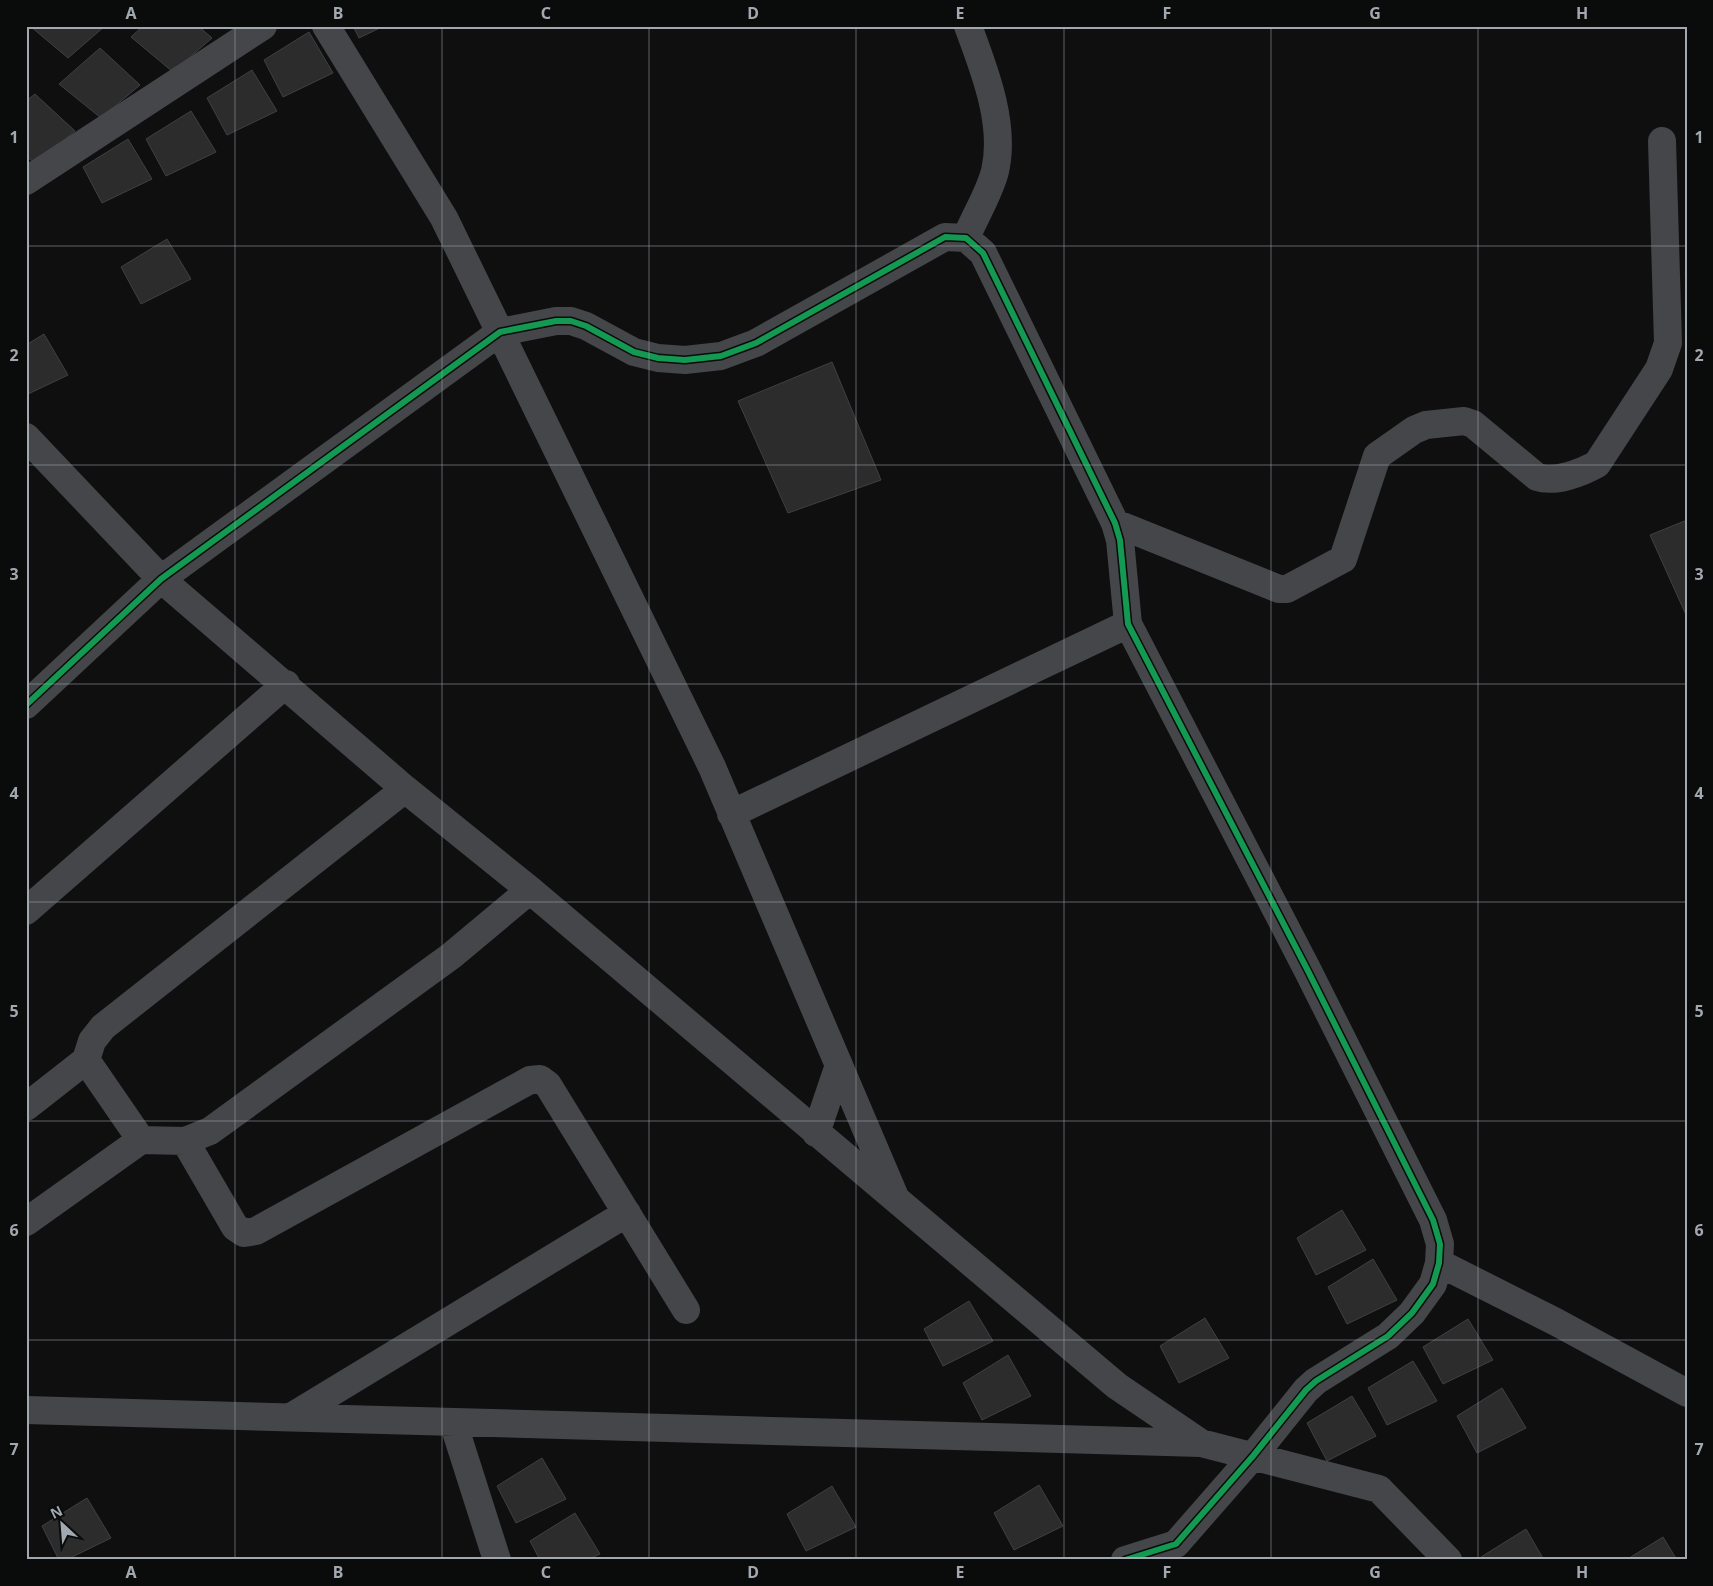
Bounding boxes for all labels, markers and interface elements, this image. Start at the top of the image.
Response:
text: A [125,2,137,24]
text: B [333,2,343,24]
text: C [541,2,551,24]
text: D [747,2,759,24]
text: E [956,2,965,24]
text: F [1163,2,1171,24]
text: G [1369,2,1381,24]
text: H [1576,2,1588,24]
text: 1 [9,126,19,148]
text: 1 [1694,126,1704,148]
text: 2 [9,344,19,366]
text: 2 [1694,344,1704,366]
text: 3 [9,563,19,585]
text: 3 [1694,563,1704,585]
text: 4 [9,782,19,804]
text: 4 [1694,782,1704,804]
text: 5 [9,1000,19,1022]
text: 5 [1694,1000,1704,1022]
text: 6 [9,1219,19,1241]
text: 6 [1694,1219,1704,1241]
text: 7 [9,1438,19,1460]
text: 7 [1694,1438,1704,1460]
north arrow [38,1498,88,1548]
text: N [47,1501,65,1523]
text: A [125,1561,137,1583]
text: B [333,1561,343,1583]
text: C [541,1561,551,1583]
text: D [747,1561,759,1583]
text: E [956,1561,965,1583]
text: F [1163,1561,1171,1583]
text: G [1369,1561,1381,1583]
text: H [1576,1561,1588,1583]

